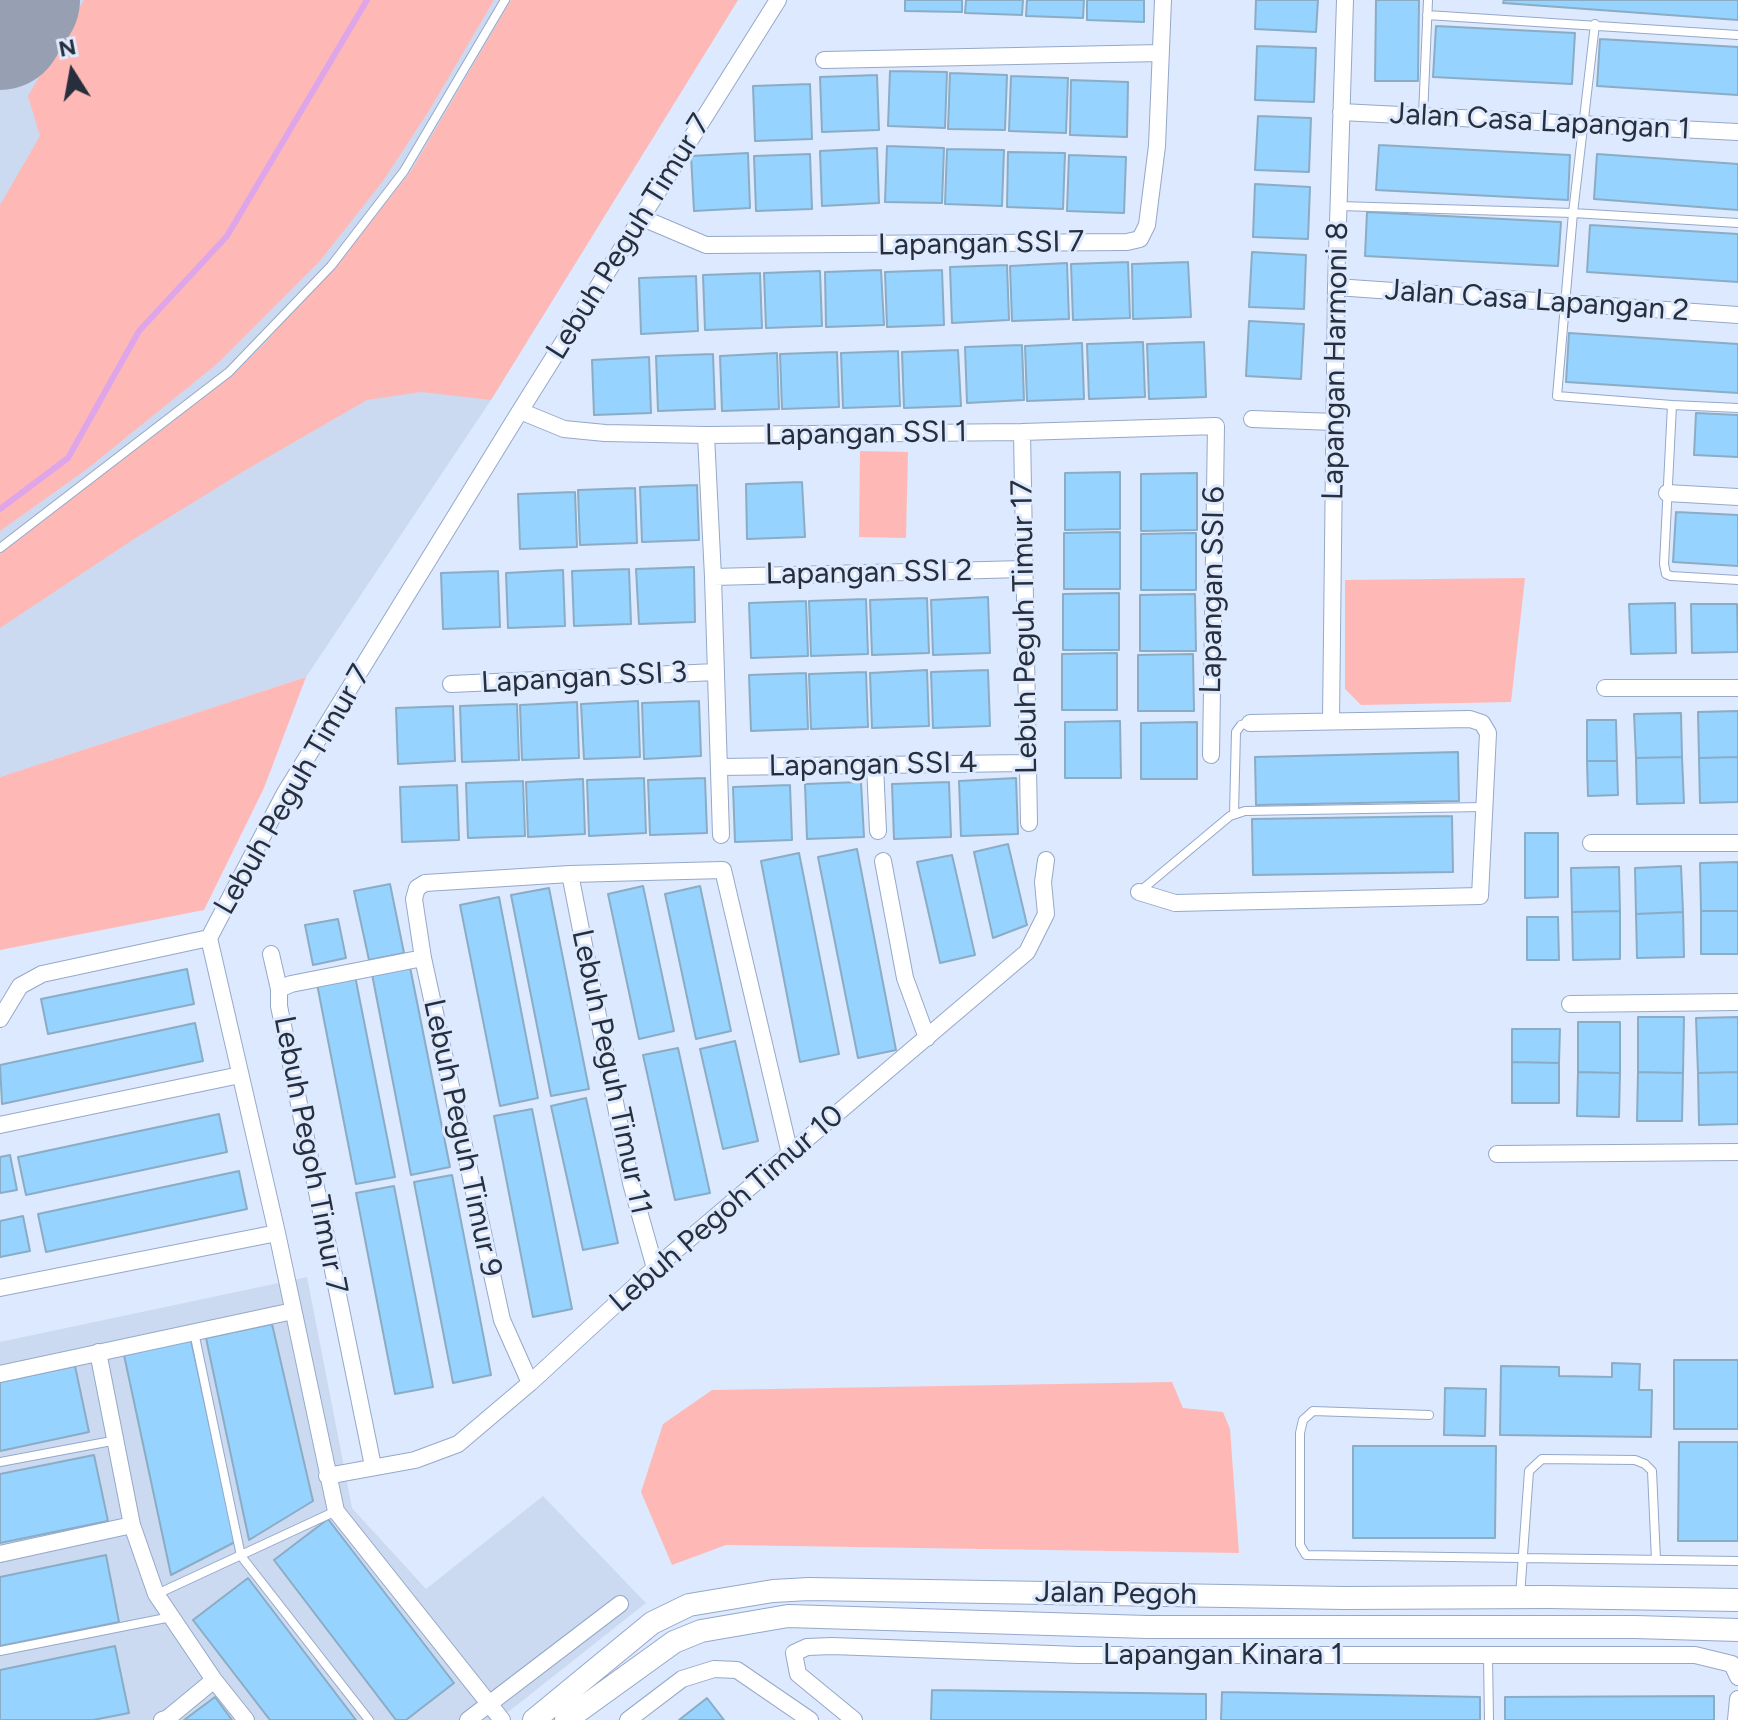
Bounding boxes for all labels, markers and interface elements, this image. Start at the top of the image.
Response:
north arrow [32,32,112,112]
text: N [56,33,78,63]
street label: Jalan Casa Lapangan 1 [1389,96,1691,148]
street label: Lebuh Peguh Timur 7 [539,108,719,366]
street label: Lapangan Harmoni 8 [1316,222,1356,500]
street label: Lapangan SSI 7 [878,224,1084,264]
street label: Jalan Casa Lapangan 2 [1384,272,1690,330]
street label: Lapangan SSI 1 [764,414,968,454]
street label: Lebuh Peguh Timur 17 [1004,480,1046,774]
street label: Lapangan SSI 6 [1193,486,1233,694]
street label: Lapangan SSI 2 [765,553,973,593]
street label: Lapangan SSI 3 [480,655,688,701]
street label: Lebuh Peguh Timur 7 [207,659,379,921]
street label: Lapangan SSI 4 [768,745,978,785]
street label: Lebuh Peguh Timur 11 [563,926,659,1218]
street label: Lebuh Peguh Timur 9 [415,996,509,1280]
street label: Lebuh Pegoh Timur 7 [265,1013,355,1297]
street label: Lebuh Pegoh Timur 10 [603,1098,851,1320]
street label: Jalan Pegoh [1035,1575,1197,1613]
street label: Lapangan Kinara 1 [1103,1637,1343,1673]

